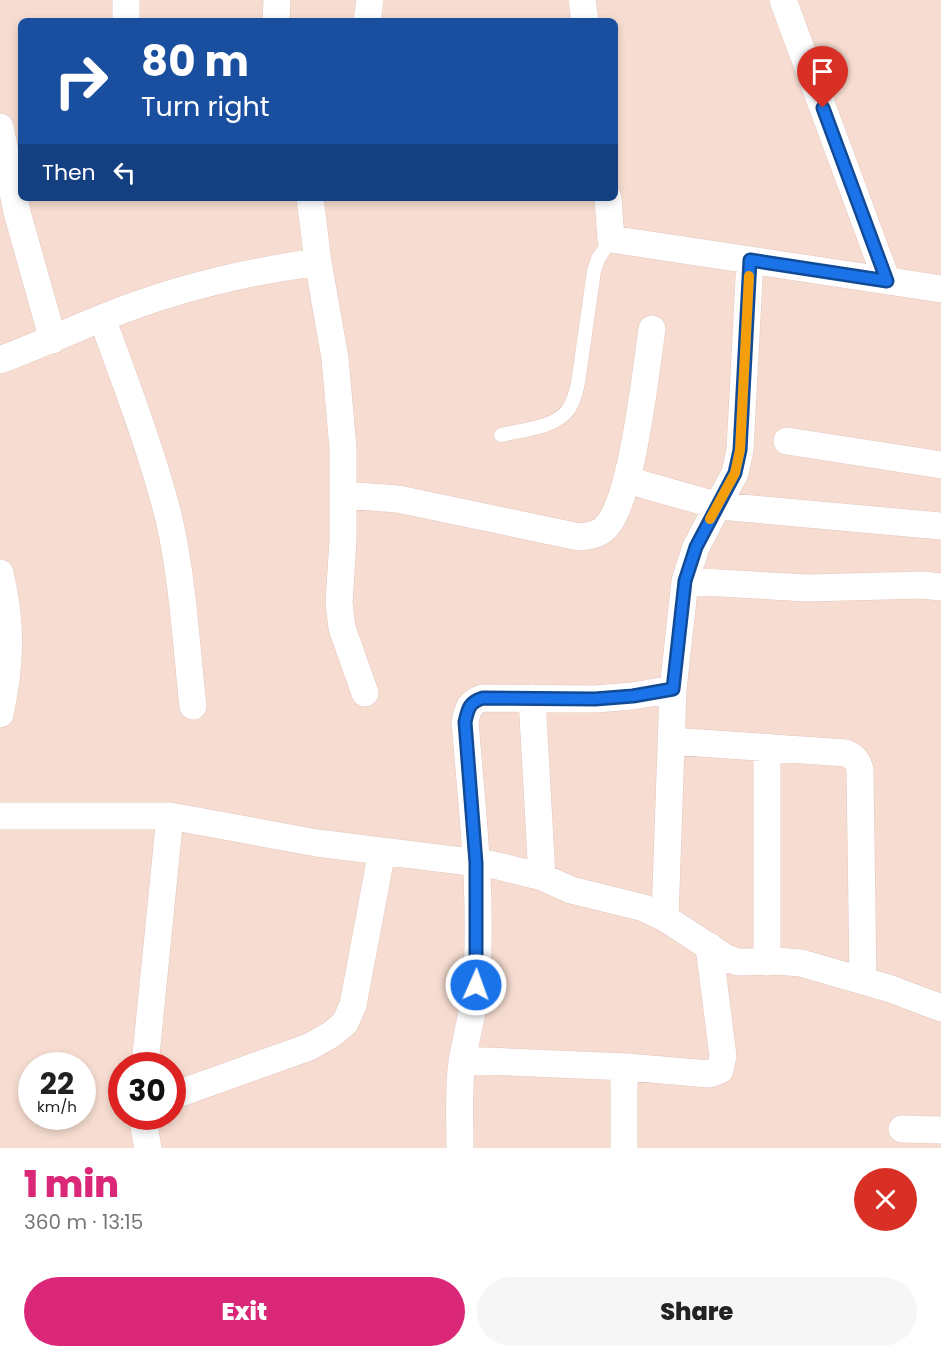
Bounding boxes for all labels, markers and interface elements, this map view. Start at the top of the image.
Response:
text: 80 m [141,32,249,91]
icon: right [42,42,120,120]
pin [797,46,848,108]
icon: arrive [806,55,839,88]
text: Turn right [141,88,270,125]
icon: left [108,156,141,189]
text: Then [42,157,96,188]
position arrow [444,953,508,1017]
speed limit sign: 30 [108,1052,186,1130]
text: 22 [40,1062,74,1105]
text: km/h [37,1096,77,1117]
text: 1 min [24,1159,119,1210]
button: close [854,1168,917,1231]
text: 360 m · 13:15 [24,1208,143,1236]
button: Exit [24,1277,465,1346]
button: Share [477,1277,917,1346]

